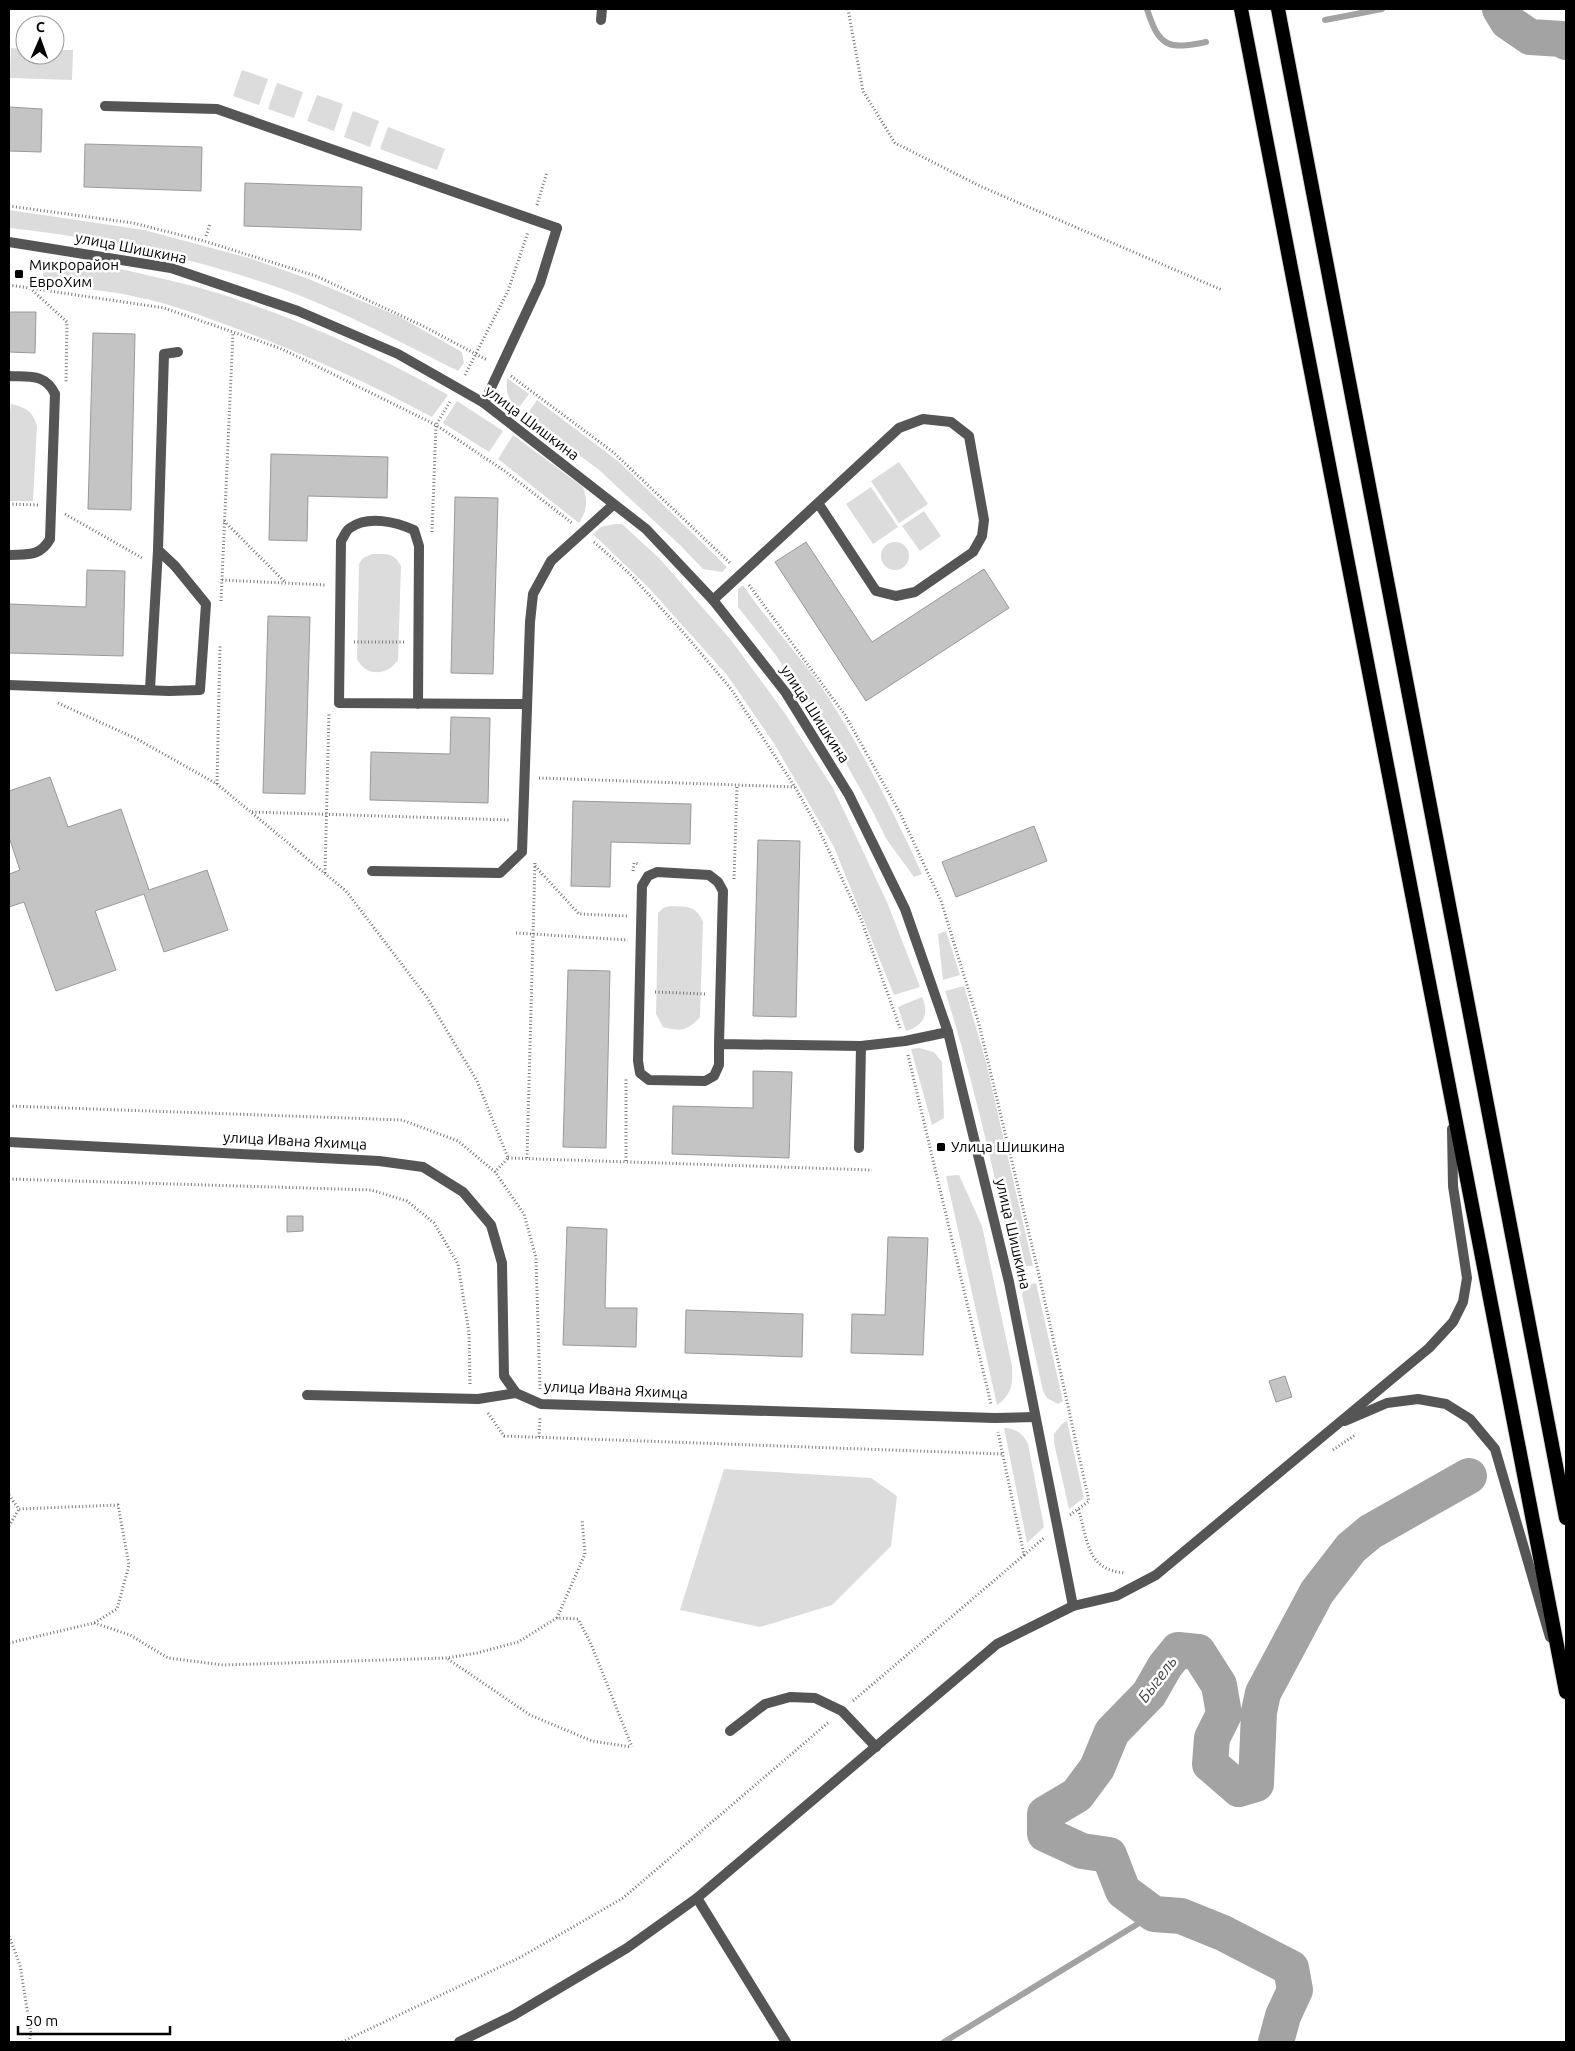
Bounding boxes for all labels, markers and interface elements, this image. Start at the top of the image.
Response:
north arrow [15,15,65,65]
text: С [36,19,45,35]
street label: улица Шишкина [74,228,188,267]
place label: Микрорайон ЕвроХим [29,256,119,290]
marker: Микрорайон ЕвроХим [13,268,25,280]
street label: улица Шишкина [482,382,583,463]
street label: улица Шишкина [777,662,853,766]
street label: улица Ивана Яхимца [223,1128,367,1153]
place label: Улица Шишкина [951,1138,1065,1155]
marker: Улица Шишкина [935,1141,947,1153]
street label: улица Шишкина [992,1177,1035,1291]
street label: улица Ивана Яхимца [544,1377,688,1402]
water label: Быгель [1134,1652,1180,1706]
scale bar [18,2004,170,2036]
text: 50 m [25,2012,58,2029]

